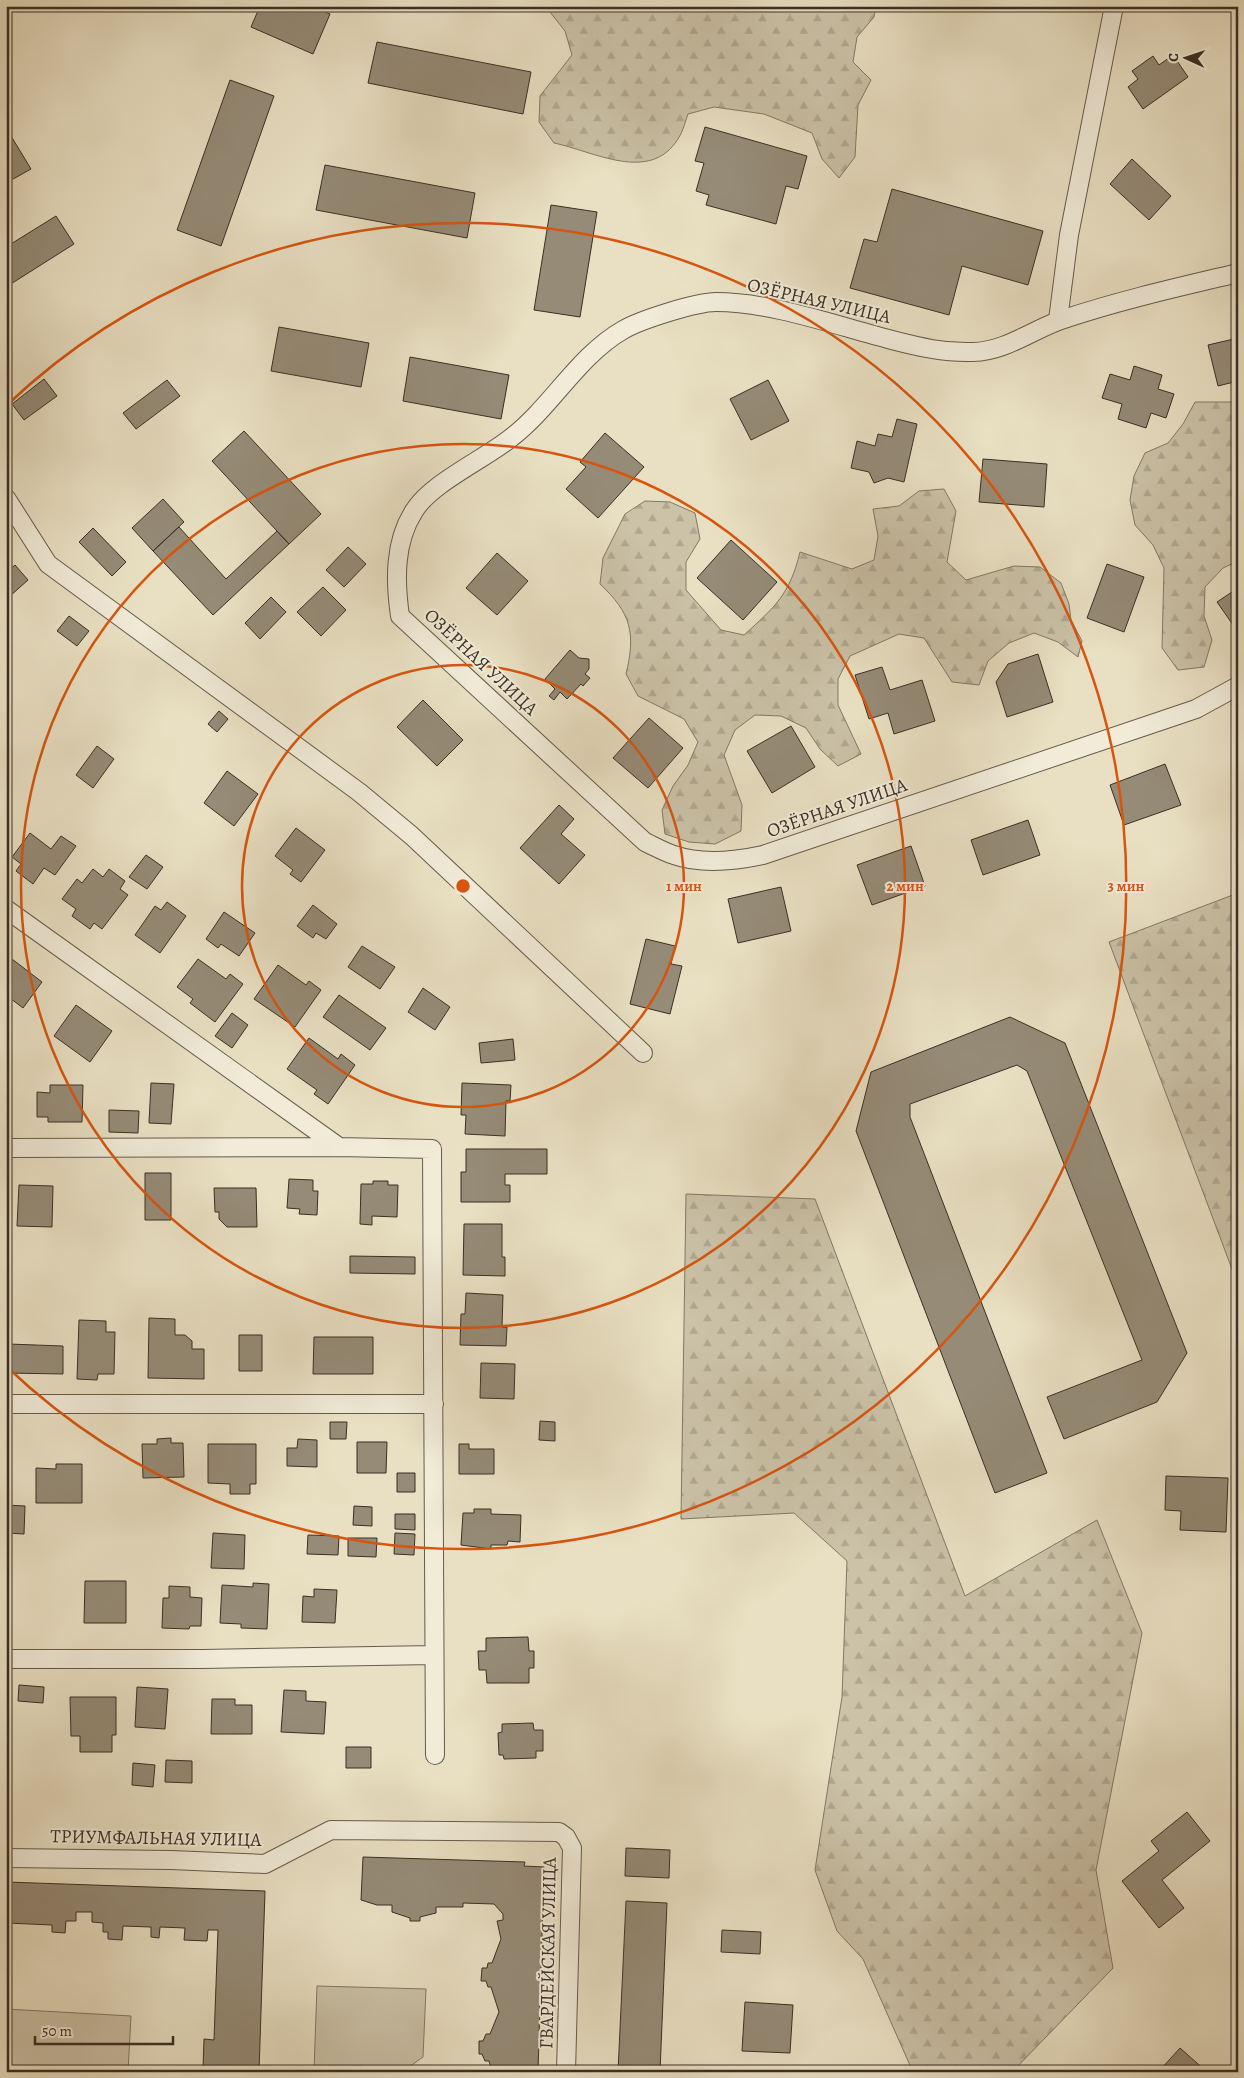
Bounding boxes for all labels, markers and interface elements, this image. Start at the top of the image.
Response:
north arrow [1162,32,1212,82]
text: С [1164,52,1183,62]
street label: ОЗЁРНАЯ УЛИЦА [745,272,894,330]
street label: ОЗЁРНАЯ УЛИЦА [419,602,544,722]
street label: ОЗЁРНАЯ УЛИЦА [763,772,911,844]
text: 1 мин [666,876,702,896]
text: 2 мин [886,876,924,896]
text: 3 мин [1108,876,1145,896]
centre of rings [454,877,472,895]
street label: ТРИУМФАЛЬНАЯ УЛИЦА [50,1823,263,1853]
street label: ГВАРДЕЙСКАЯ УЛИЦА [533,1856,563,2049]
scale bar [35,2013,172,2045]
text: 50 m [42,2021,72,2041]

